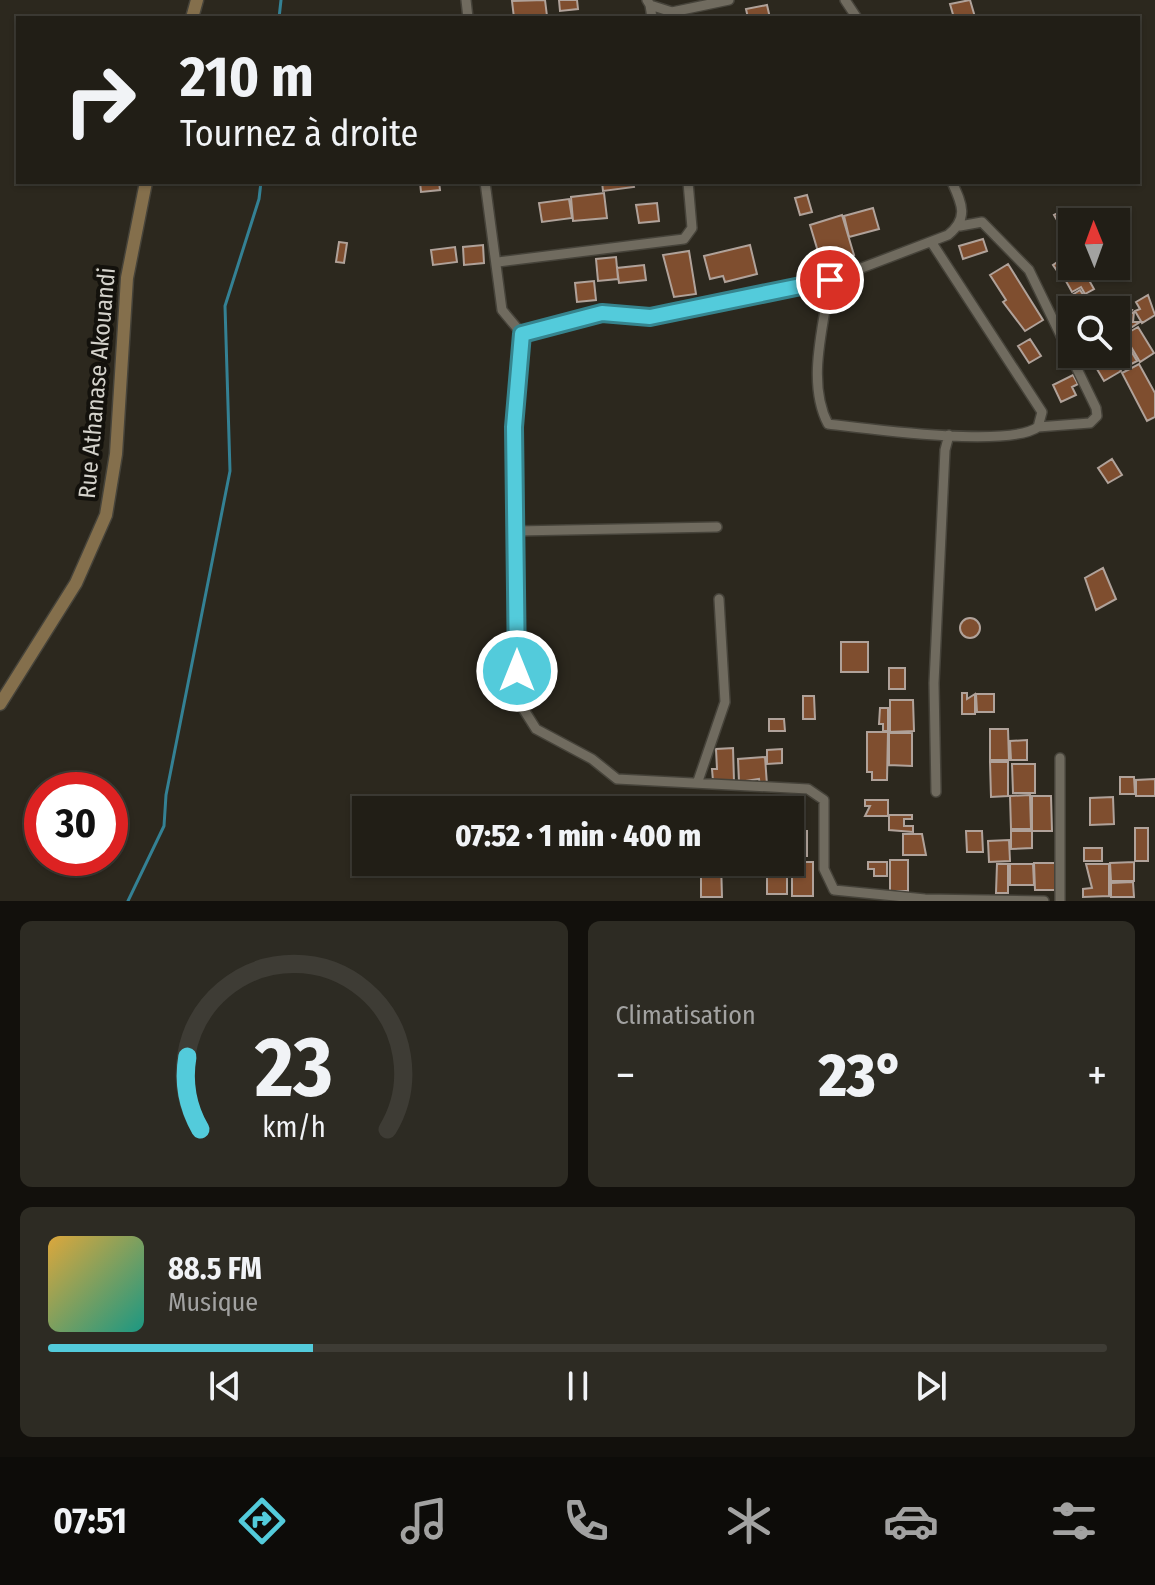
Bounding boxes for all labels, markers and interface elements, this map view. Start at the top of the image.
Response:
text: 210 m [180,44,314,111]
icon: right [48,48,152,152]
text: Tournez à droite [180,112,418,156]
north arrow [1058,208,1130,280]
map controls [1058,208,1130,368]
pin [796,246,864,314]
icon: arrive [808,258,852,302]
street label: Rue Athanase Akouandi [73,266,121,500]
button: search [1058,296,1130,368]
position arrow [475,629,559,713]
speed limit sign: 30 [24,772,128,876]
text: 07:52 · 1 min · 400 m [455,818,701,854]
text: Climatisation [616,1000,756,1031]
text: 23 [254,1018,333,1118]
text: 23° [819,1040,904,1112]
text: − [616,1049,635,1102]
text: + [1087,1049,1107,1102]
text: km/h [262,1110,326,1145]
text: 88.5 FM [168,1251,262,1287]
text: Musique [168,1287,258,1318]
icon: previous [203,1364,247,1408]
icon: pause [556,1364,600,1408]
icon: next [909,1364,953,1408]
icon: directions [234,1493,290,1549]
icon: music [396,1493,452,1549]
icon: phone [558,1493,614,1549]
icon: climate [721,1493,777,1549]
icon: car [883,1493,939,1549]
icon: filters [1046,1493,1102,1549]
text: 07:51 [53,1499,127,1543]

